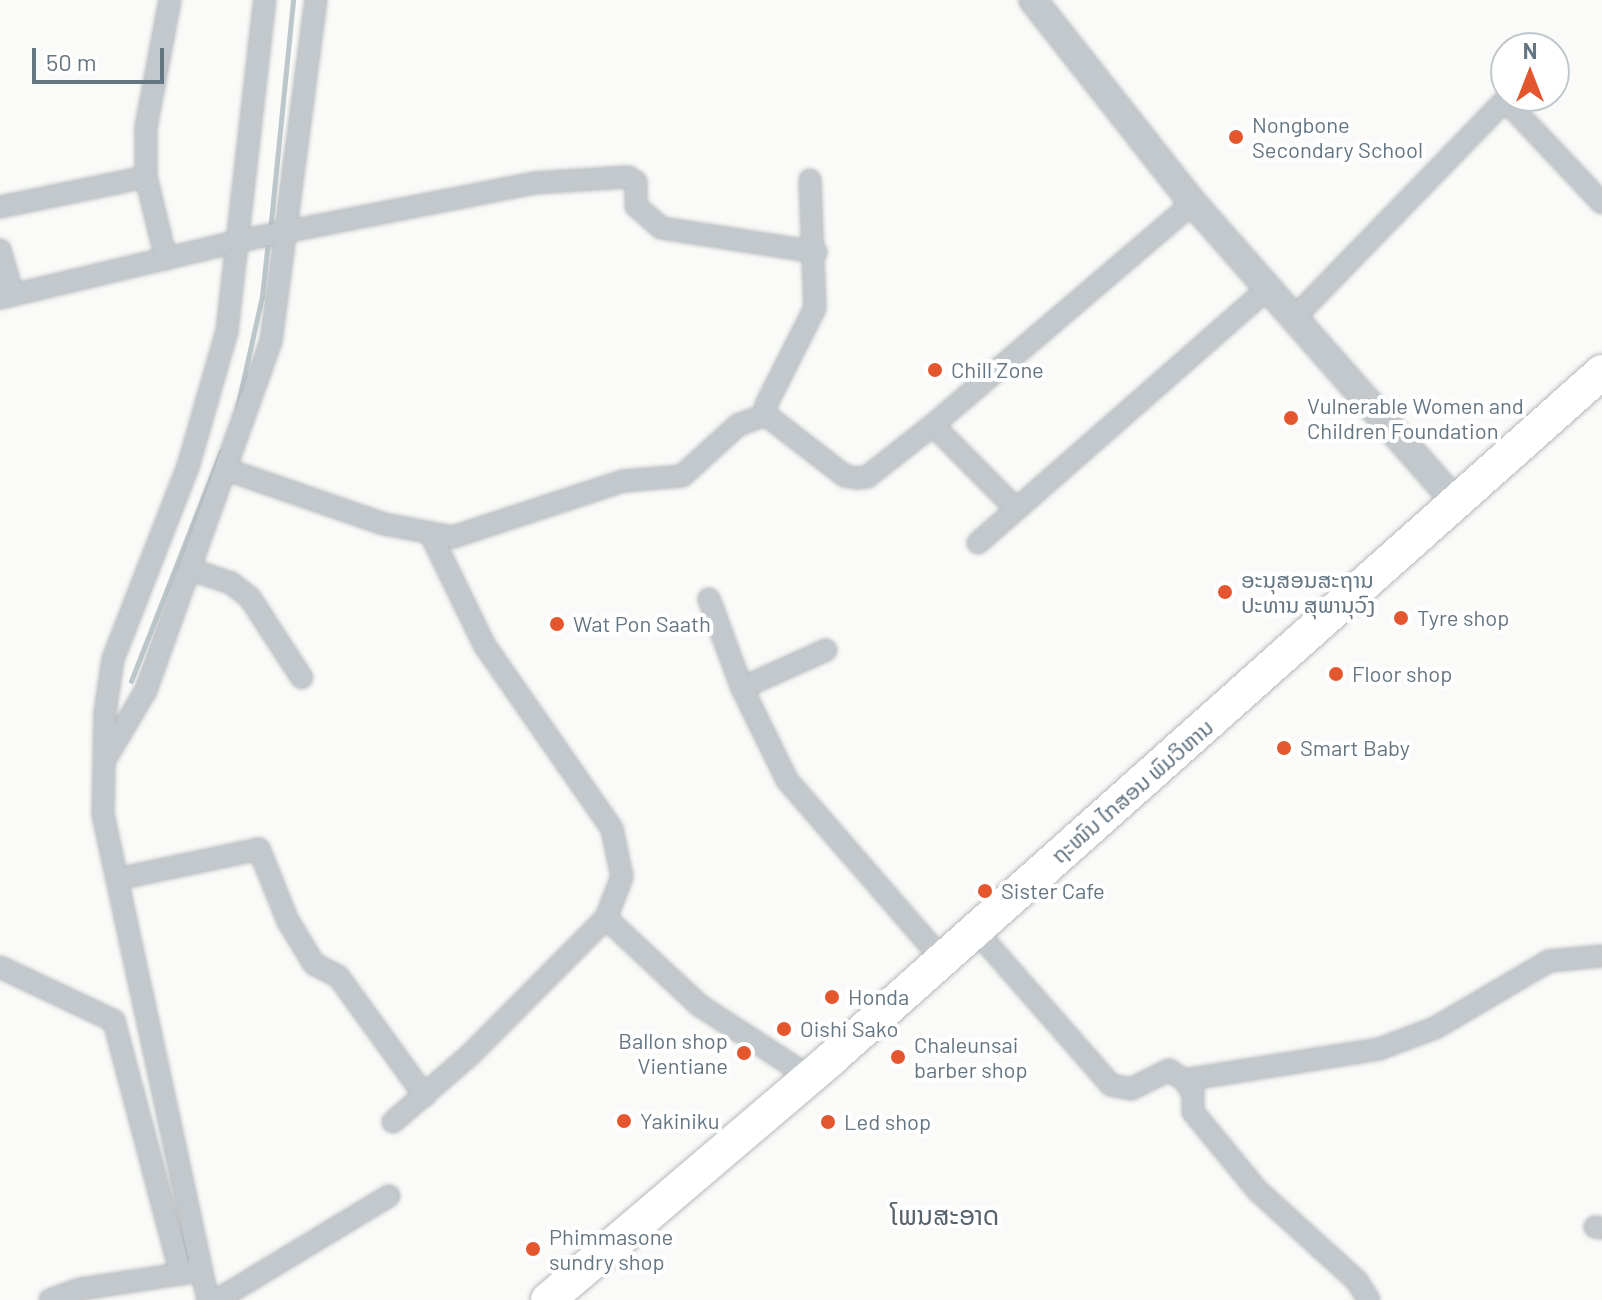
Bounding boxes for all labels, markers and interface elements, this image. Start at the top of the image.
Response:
scale bar [36,32,168,82]
north arrow [1490,32,1570,112]
text: N [1523,37,1537,63]
text: 50 m [46,47,97,76]
place label: Nongbone Secondary School [1252,111,1423,162]
marker: Nongbone Secondary School [1227,128,1245,146]
place label: Chill Zone [951,357,1044,383]
marker: Chill Zone [926,361,944,379]
place label: Vulnerable Women and Children Foundation [1307,392,1524,444]
marker: Vulnerable Women and Children Foundation [1282,409,1300,427]
place label: ອະນຸສອນສະຖານ ປະທານ ສຸພານຸວົງ [1241,566,1375,618]
marker: ອະນຸສອນສະຖານ ປະທານ ສຸພານຸວົງ [1216,583,1234,601]
place label: Tyre shop [1417,605,1509,631]
marker: Tyre shop [1392,609,1410,627]
place label: Wat Pon Saath [573,611,711,637]
marker: Wat Pon Saath [548,615,566,633]
place label: Floor shop [1352,661,1452,687]
marker: Floor shop [1327,665,1345,683]
street label: ຖະໜົນ ໄກສອນ ພົມວິຫານ [1046,713,1218,869]
place label: Smart Baby [1300,735,1410,761]
marker: Smart Baby [1275,739,1293,757]
place label: Sister Cafe [1001,878,1105,904]
marker: Sister Cafe [976,882,994,900]
place label: Honda [848,984,909,1010]
marker: Honda [823,988,841,1006]
place label: Oishi Sako [800,1016,898,1042]
marker: Oishi Sako [775,1020,793,1038]
place label: Ballon shop Vientiane [618,1027,728,1078]
place label: Chaleunsai barber shop [914,1031,1028,1082]
marker: Ballon shop Vientiane [735,1044,753,1062]
marker: Chaleunsai barber shop [889,1048,907,1066]
place label: Yakiniku [640,1108,720,1134]
place label: Led shop [844,1109,931,1135]
marker: Yakiniku [615,1112,633,1130]
marker: Led shop [819,1113,837,1131]
district label: ໂພນສະອາດ [891,1199,999,1231]
place label: Phimmasone sundry shop [549,1223,673,1274]
marker: Phimmasone sundry shop [524,1240,542,1258]

